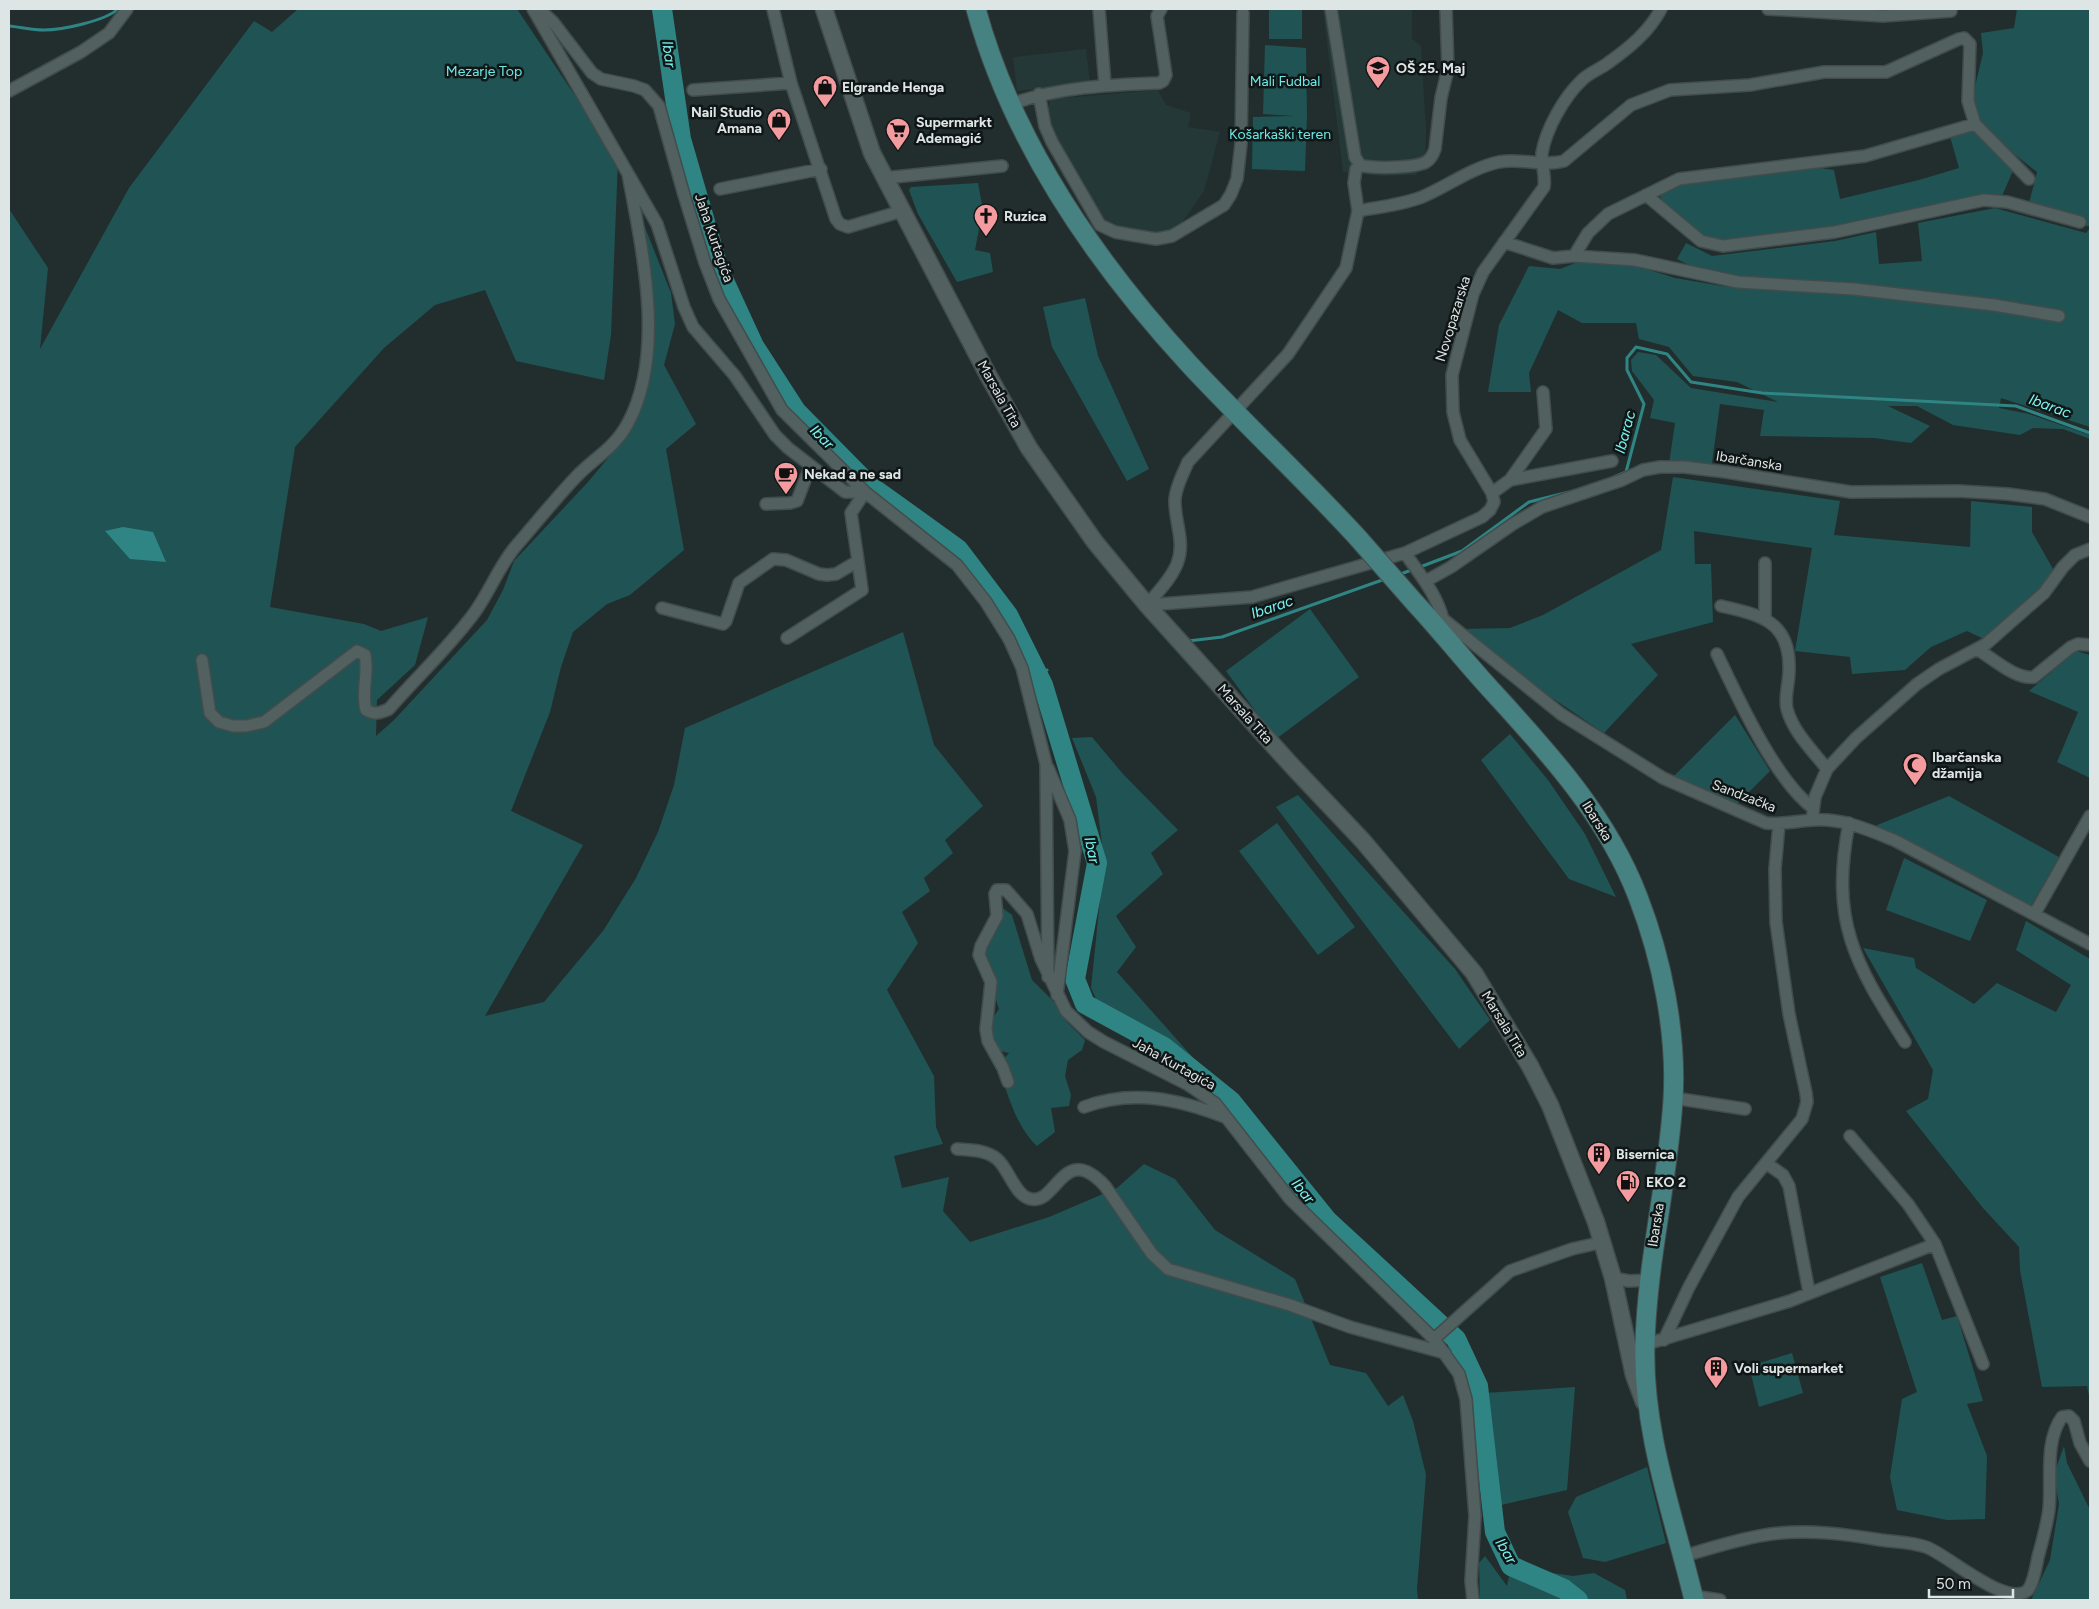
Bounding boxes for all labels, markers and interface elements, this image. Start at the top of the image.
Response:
water label: Ibar [658,39,680,69]
school or university icon: OŠ 25. Maj [1365,55,1391,89]
place label: OŠ 25. Maj [1396,60,1465,77]
park label: Mezarje Top [446,63,522,80]
park label: Mali Fudbal [1250,73,1320,90]
shop icon: Elgrande Henga [812,74,838,108]
place label: Elgrande Henga [842,79,944,96]
place label: Nail Studio Amana [691,104,762,137]
shop icon: Nail Studio Amana [766,107,792,141]
place label: Supermarkt Ademagić [916,114,992,147]
supermarket icon: Supermarkt Ademagić [885,117,911,151]
park label: Košarkaški teren [1229,126,1331,143]
street label: Jaha Kurtagića [691,192,737,284]
church icon: Ruzica [973,203,999,237]
place label: Ruzica [1004,208,1046,225]
street label: Novopazarska [1432,274,1474,364]
street label: Marsala Tita [974,357,1024,431]
water label: Ibarac [2026,390,2074,422]
water label: Ibarac [1611,409,1639,455]
water label: Ibar [806,421,838,453]
street label: Ibarčanska [1715,447,1783,475]
cafe icon: Nekad a ne sad [773,461,799,495]
place label: Nekad a ne sad [804,466,901,483]
water label: Ibarac [1248,591,1296,623]
street label: Marsala Tita [1214,681,1276,747]
place label: Ibarčanska džamija [1932,749,2001,782]
mosque icon: Ibarčanska džamija [1902,752,1928,786]
street label: Sandzačka [1710,776,1778,816]
street label: Ibarska [1578,798,1616,844]
water label: Ibar [1080,835,1104,866]
street label: Marsala Tita [1478,988,1530,1060]
street label: Jaha Kurtagića [1129,1034,1219,1094]
building icon: Bisernica [1586,1141,1612,1175]
place label: Bisernica [1616,1146,1675,1163]
fuel station icon: EKO 2 [1615,1169,1641,1203]
place label: EKO 2 [1646,1174,1686,1191]
water label: Ibar [1288,1175,1319,1208]
street label: Ibarska [1644,1202,1668,1248]
building icon: Voli supermarket [1703,1355,1729,1389]
place label: Voli supermarket [1734,1360,1844,1377]
water label: Ibar [1491,1535,1521,1568]
scale bar [1929,1566,2013,1598]
text: 50 m [1936,1575,1971,1593]

